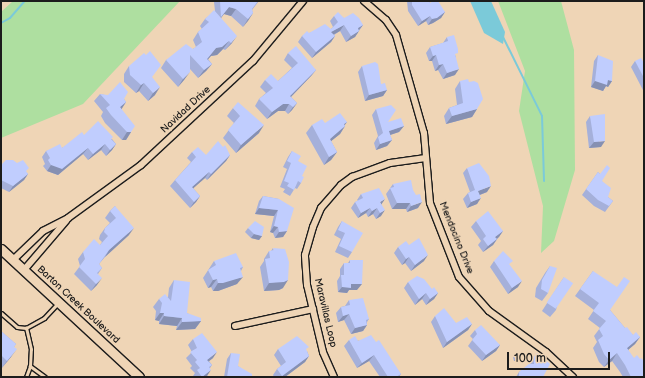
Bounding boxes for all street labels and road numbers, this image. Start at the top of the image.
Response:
street label: Navidad Drive [159,84,213,136]
street label: Mendocino Drive [436,200,476,276]
street label: Barton Creek Boulevard [34,264,122,346]
street label: Maravillas Loop [311,277,339,349]

